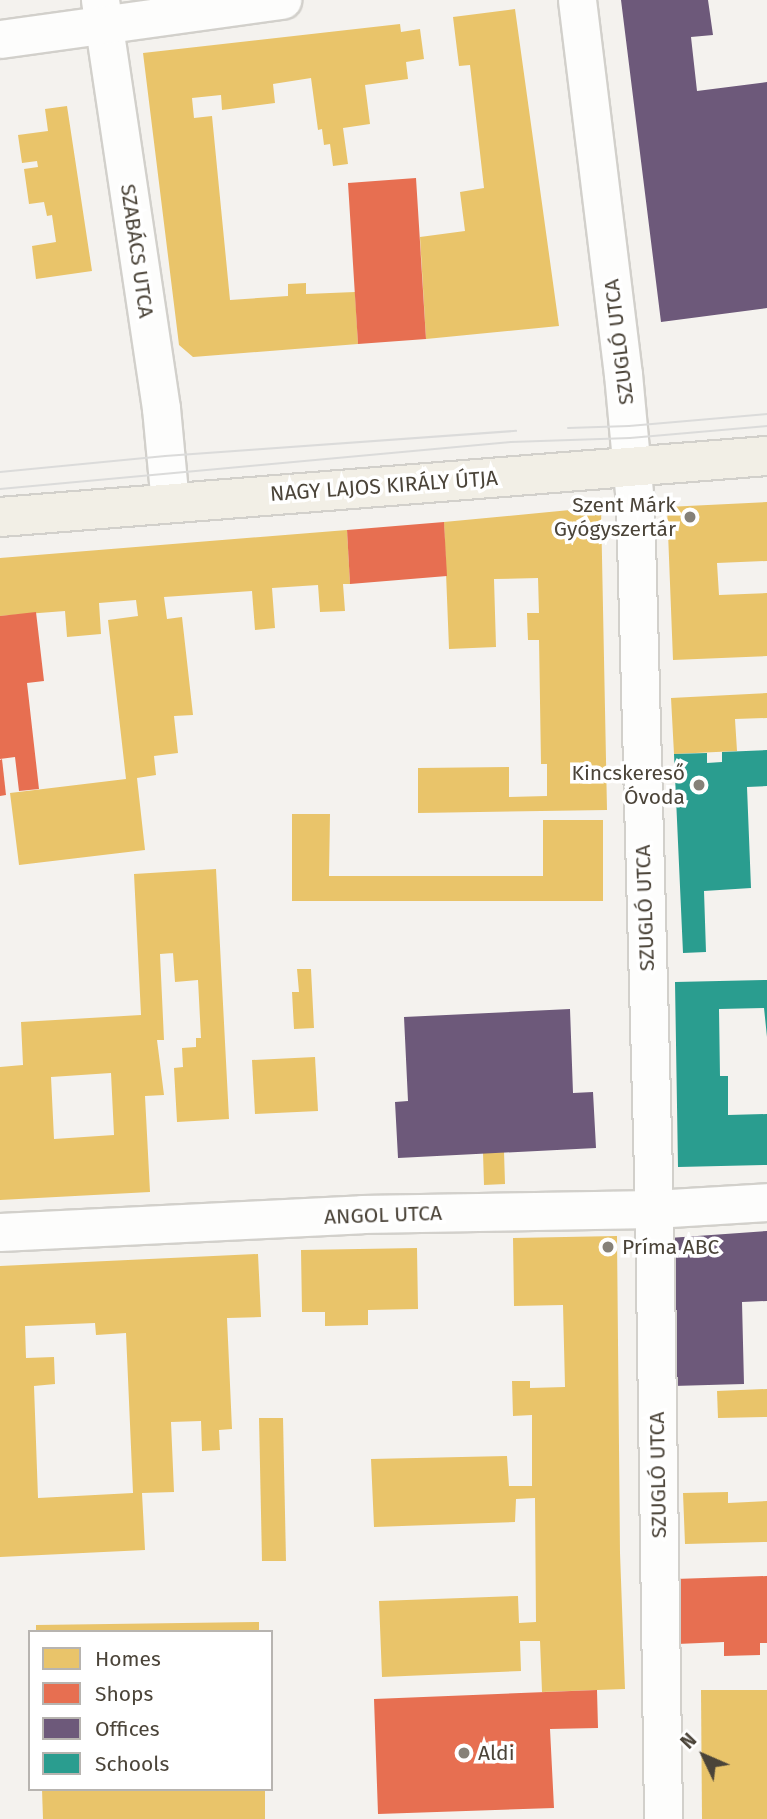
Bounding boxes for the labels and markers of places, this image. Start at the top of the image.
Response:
place label: Szent Márk Gyógyszertár [554,492,676,542]
marker: Szent Márk Gyógyszertár [682,509,698,525]
place label: Kincskereső Óvoda [572,760,685,810]
marker: Kincskereső Óvoda [691,777,707,793]
place label: Príma ABC [622,1234,719,1260]
marker: Príma ABC [600,1239,616,1255]
place label: Aldi [478,1740,515,1766]
marker: Aldi [456,1745,472,1761]

